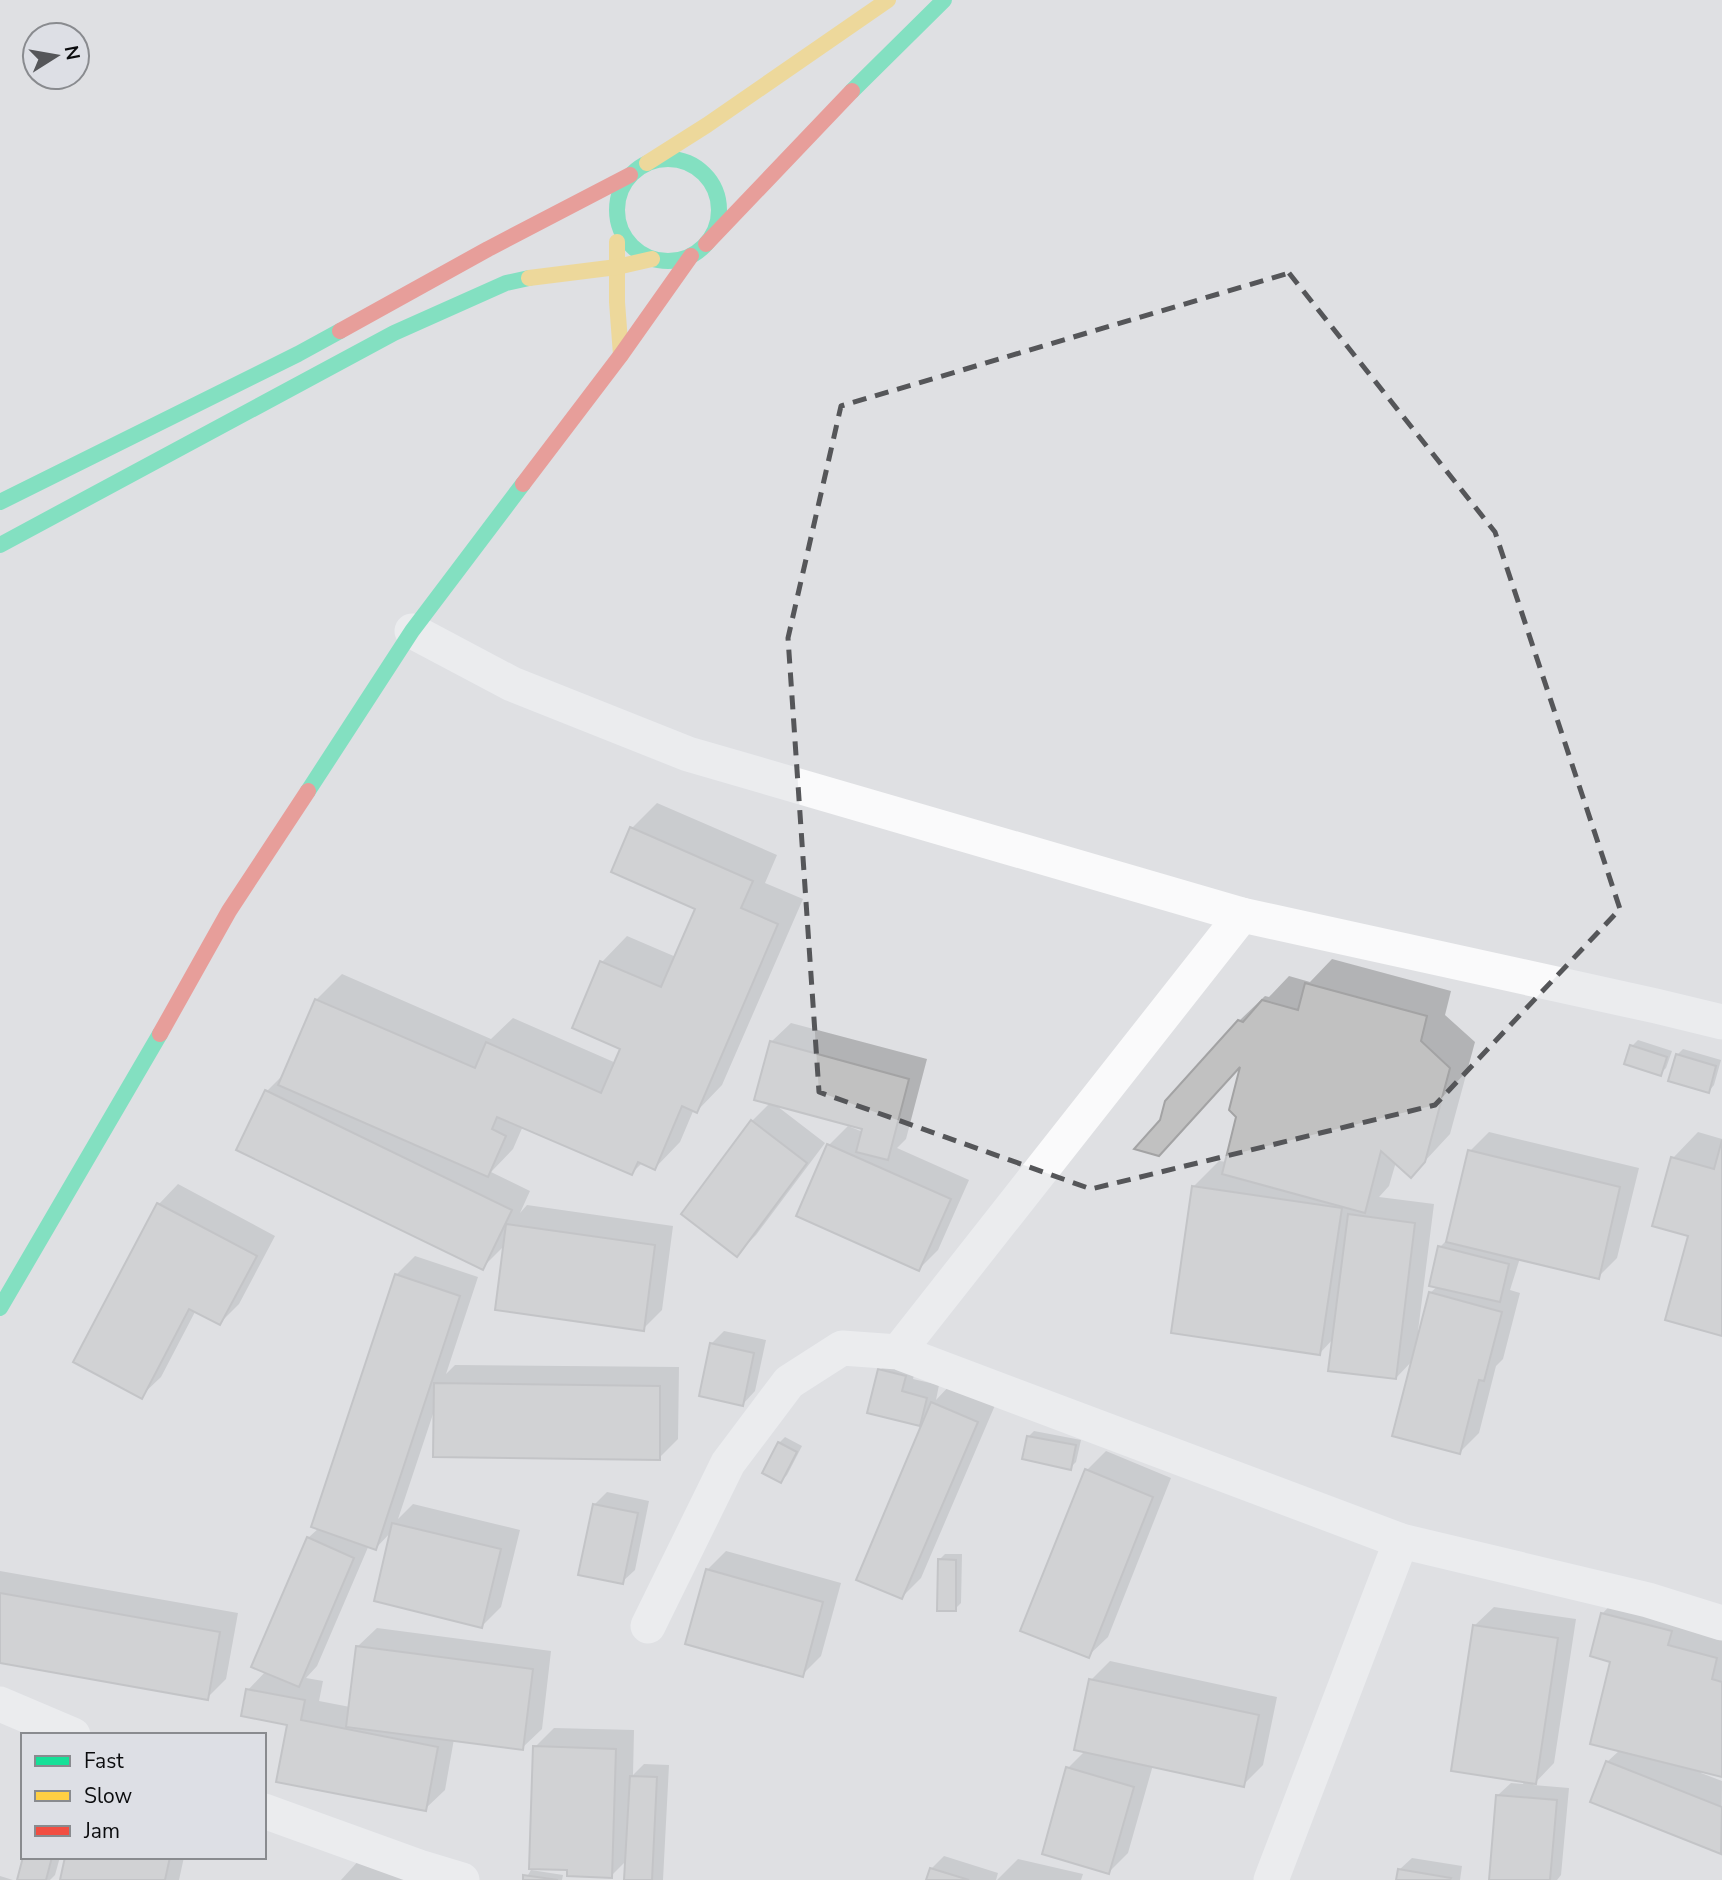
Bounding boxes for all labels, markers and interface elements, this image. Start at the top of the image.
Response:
north arrow [21,21,91,91]
text: N [58,43,86,62]
legend [21,1733,266,1859]
text: Fast [84,1747,124,1775]
text: Slow [84,1782,133,1810]
text: Jam [83,1817,120,1845]

